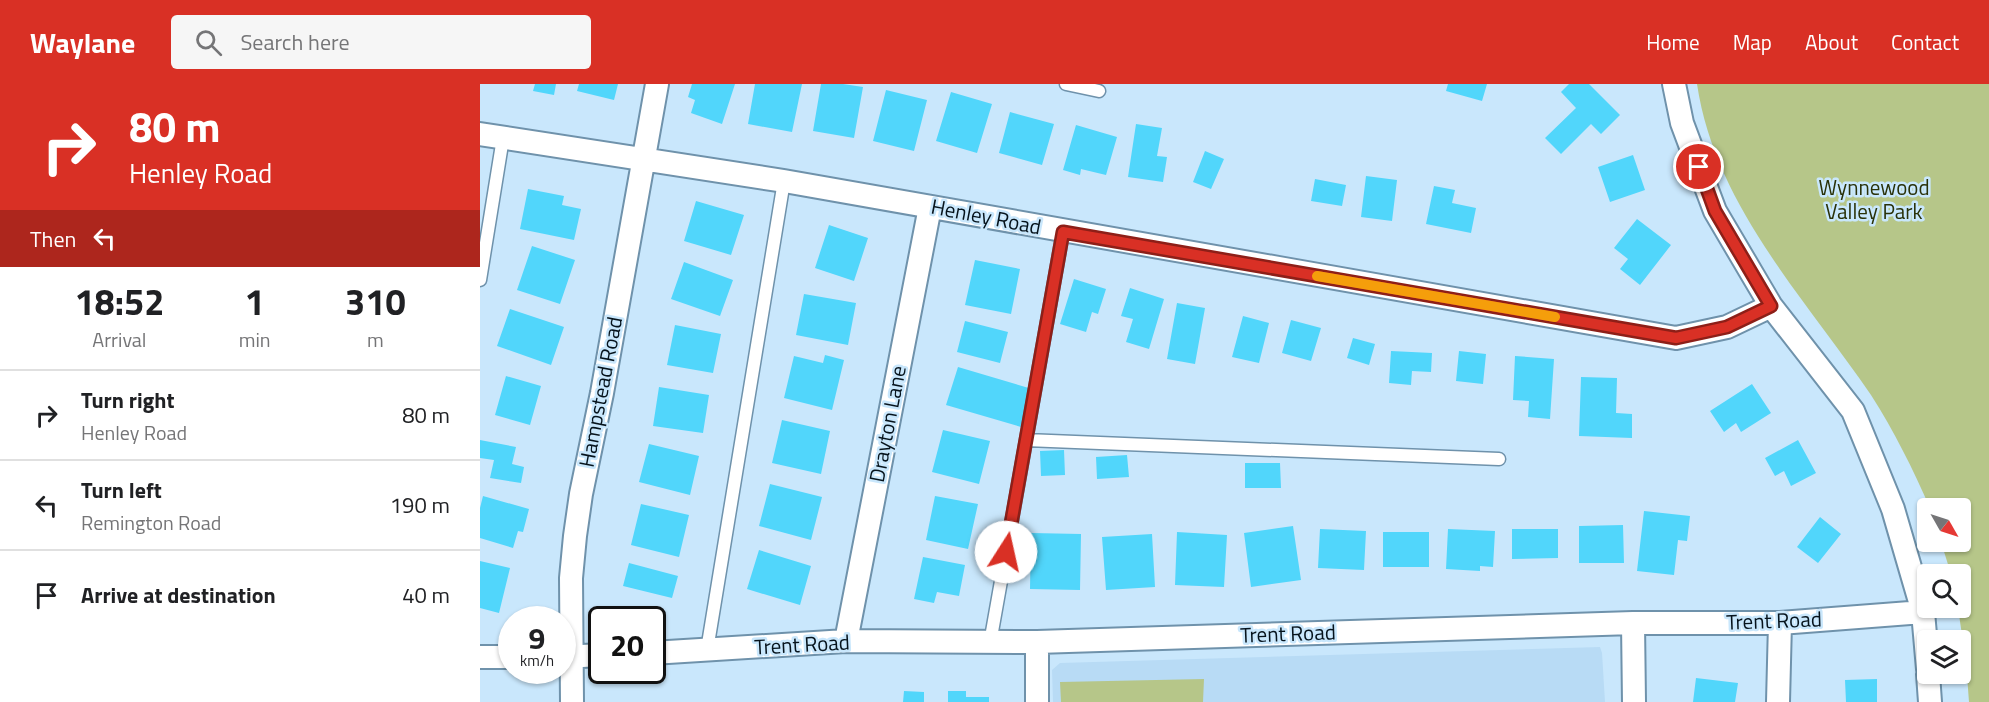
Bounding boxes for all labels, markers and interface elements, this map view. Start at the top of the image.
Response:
search box [171,15,591,69]
text: Waylane [30,21,135,64]
text: Search here [240,25,350,59]
icon: search [192,26,225,59]
text: Home [1646,26,1700,58]
text: Map [1733,26,1772,58]
text: About [1805,26,1858,58]
text: Contact [1891,26,1959,58]
text: 80 m [129,94,221,158]
icon: right [30,108,108,186]
pin [1673,141,1724,192]
icon: arrive [1682,150,1715,183]
text: Henley Road [129,152,272,193]
park label: Wynnewood Valley Park [1819,171,1930,227]
street label: Henley Road [928,190,1044,242]
text: Then [30,222,76,256]
icon: left [88,222,121,255]
text: 18:52 [74,274,164,329]
text: 1 [245,274,265,329]
text: 310 [345,274,406,329]
street label: Hampstead Road [570,314,630,470]
text: Arrival [92,324,147,355]
text: min [239,324,271,355]
text: m [367,324,384,355]
street label: Drayton Lane [860,363,914,485]
text: Turn right [81,383,175,417]
text: 80 m [402,398,450,432]
icon: right [30,399,63,432]
text: Henley Road [81,417,187,448]
text: Turn left [81,473,162,507]
text: 190 m [390,488,450,522]
icon: left [30,489,63,522]
north arrow [1917,498,1971,552]
map controls [1917,498,1971,684]
text: Remington Road [81,507,221,538]
position arrow [974,520,1038,584]
button: search [1917,564,1971,618]
text: Arrive at destination [81,578,276,612]
text: 40 m [402,578,450,612]
icon: arrive [30,579,63,612]
street label: Trent Road [1726,602,1822,638]
speed limit sign: 20 [588,606,666,684]
text: 9 [529,615,545,661]
street label: Trent Road [1240,615,1336,651]
street label: Trent Road [753,626,851,662]
button: layers [1917,630,1971,684]
text: km/h [520,649,554,672]

